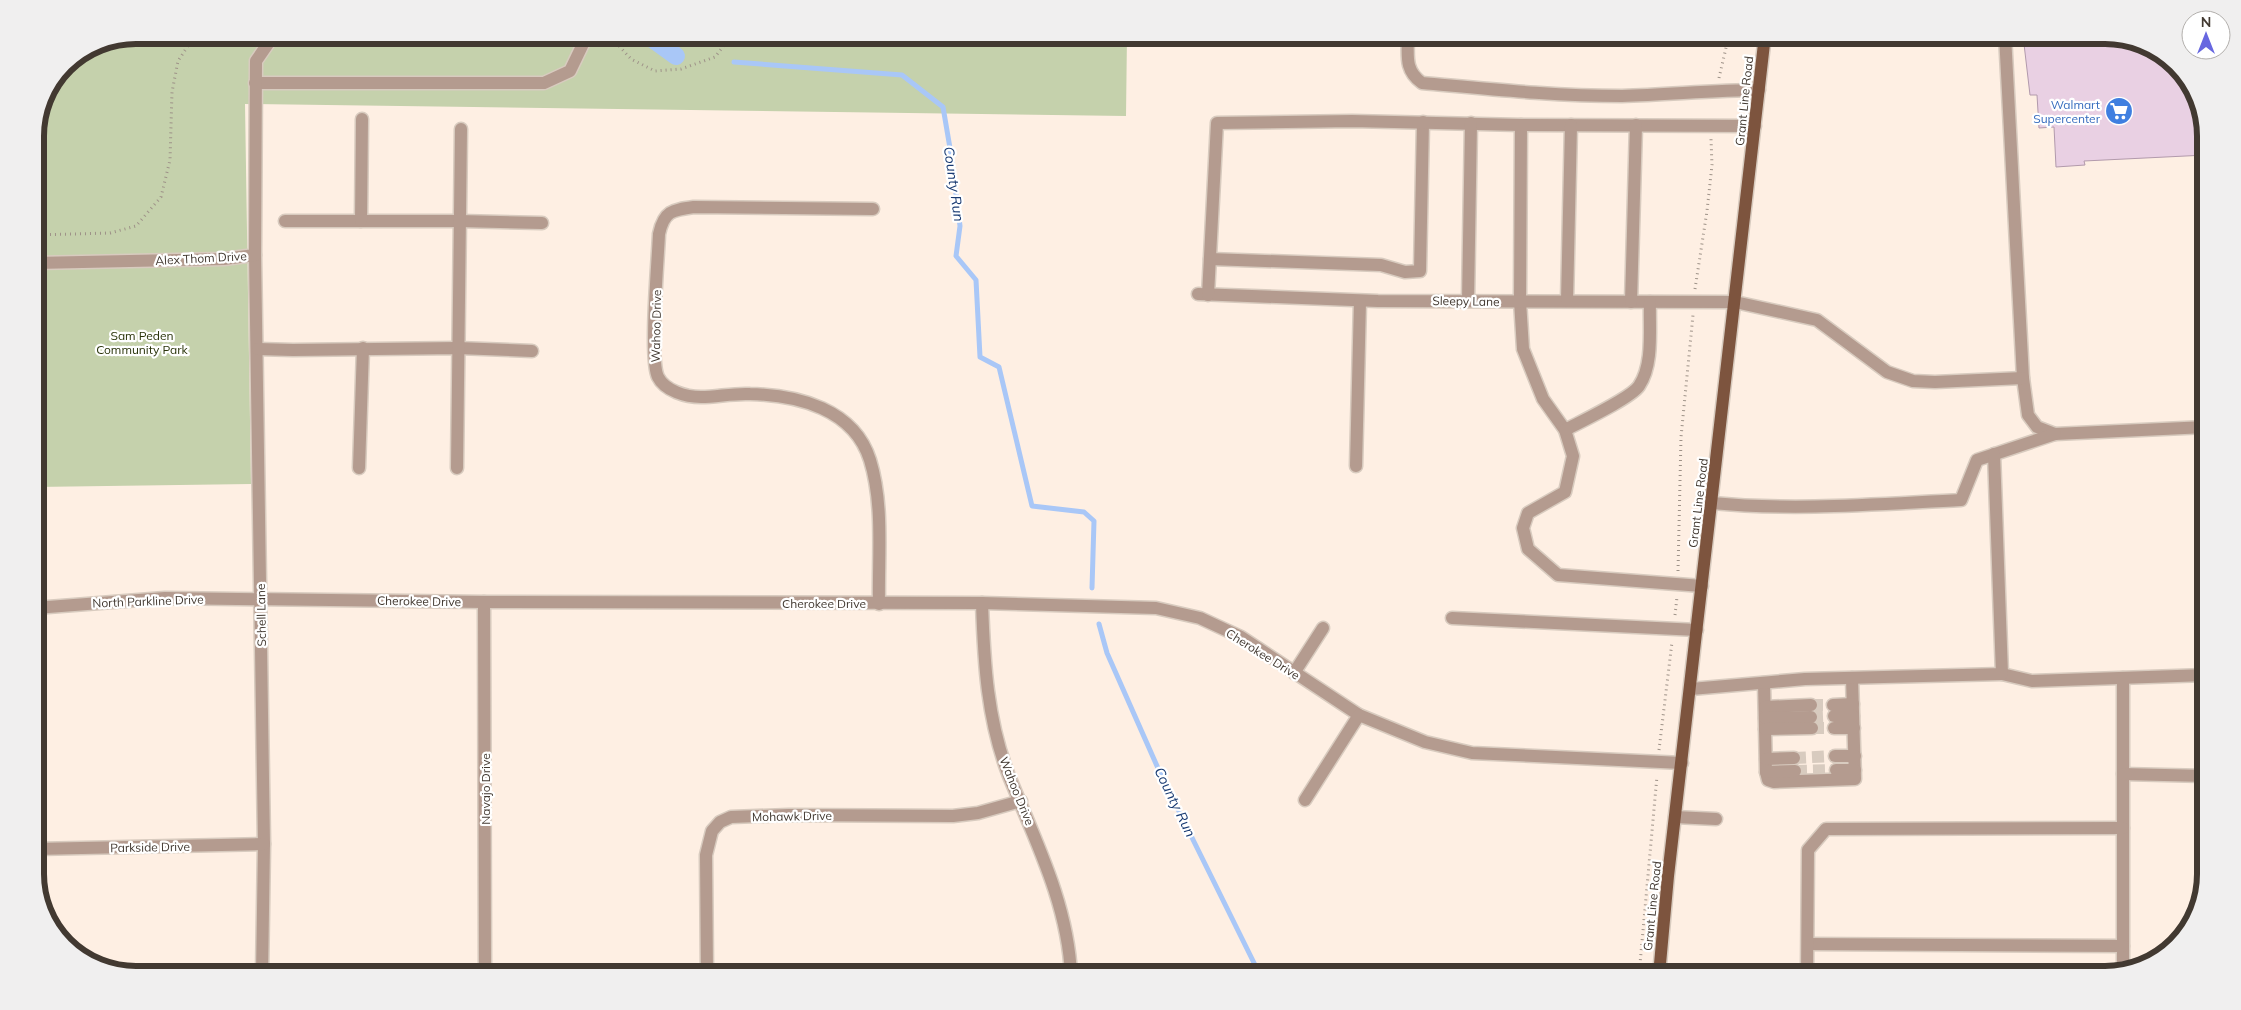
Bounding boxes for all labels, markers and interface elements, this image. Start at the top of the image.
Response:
north arrow [2181,10,2231,60]
text: N [2201,13,2211,31]
street label: Grant Line Road [1732,55,1756,147]
supermarket icon: Walmart Supercenter [2104,96,2134,126]
place label: Walmart Supercenter [2033,97,2101,126]
water label: County Run [940,145,968,223]
street label: Alex Thom Drive [155,248,247,268]
street label: Wahoo Drive [648,290,664,362]
street label: Sleepy Lane [1432,293,1500,309]
park label: Sam Peden Community Park [96,328,189,357]
street label: Grant Line Road [1685,457,1711,549]
street label: Schell Lane [253,583,269,647]
street label: North Parkline Drive [92,592,204,610]
street label: Cherokee Drive [377,593,461,609]
street label: Cherokee Drive [782,596,866,611]
street label: Cherokee Drive [1223,625,1303,683]
street label: Navajo Drive [478,753,493,825]
street label: Wahoo Drive [996,754,1038,828]
water label: County Run [1150,764,1200,840]
street label: Mohawk Drive [752,808,832,824]
street label: Parkside Drive [110,839,190,855]
street label: Grant Line Road [1640,860,1664,952]

